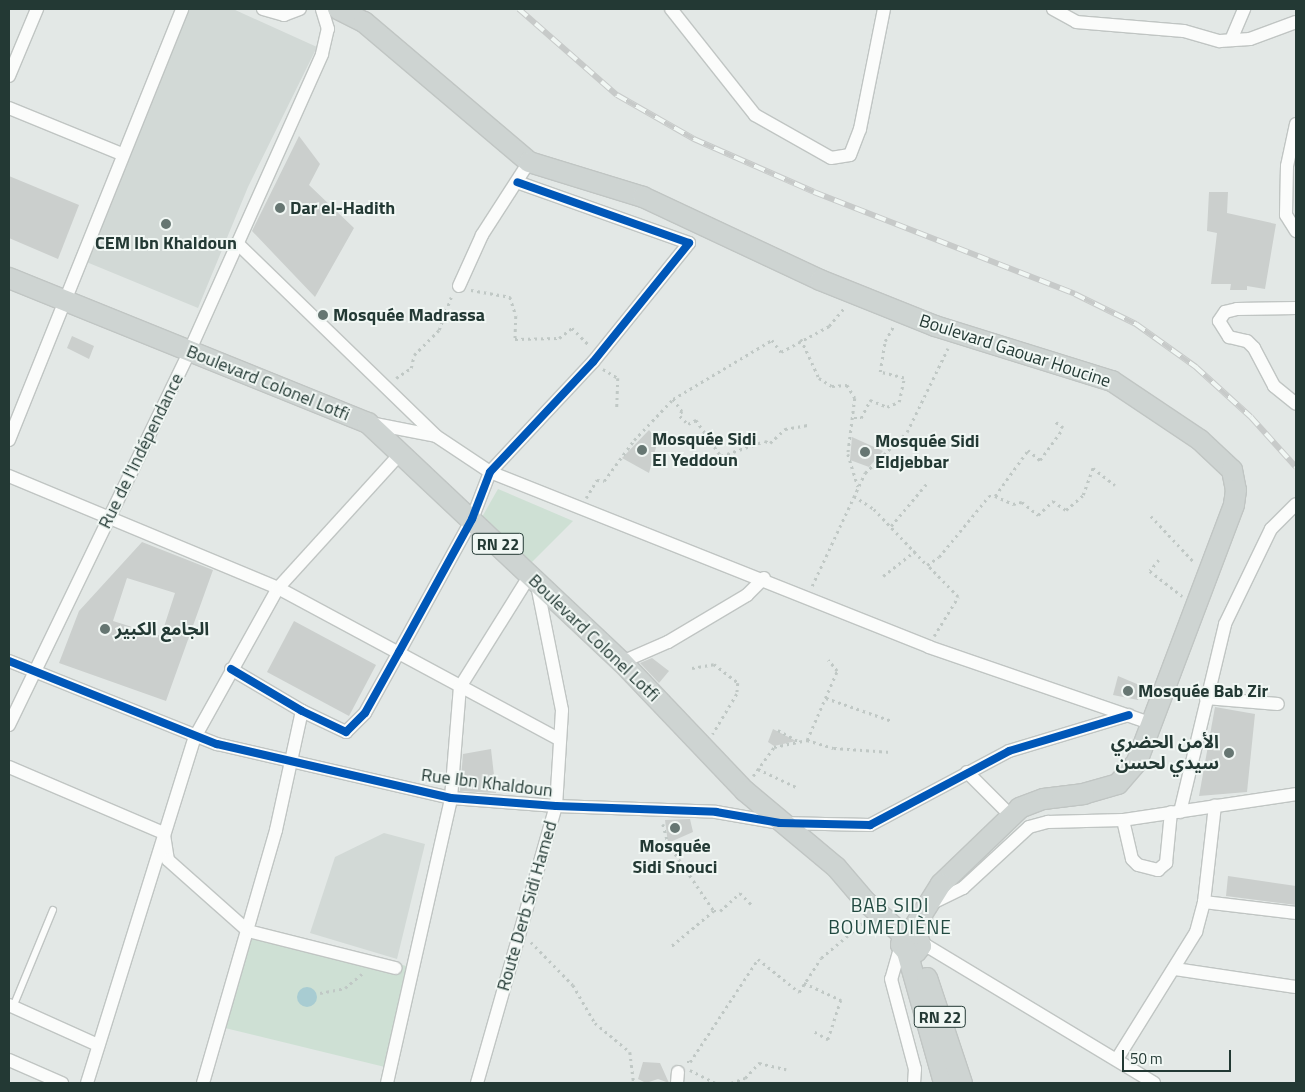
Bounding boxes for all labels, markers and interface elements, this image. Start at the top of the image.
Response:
place label: Dar el-Hadith [290,197,395,219]
marker: Dar el-Hadith [274,202,286,214]
marker: CEM Ibn Khaldoun [160,218,172,230]
place label: CEM Ibn Khaldoun [95,232,237,254]
place label: Mosquée Madrassa [333,304,485,326]
marker: Mosquée Madrassa [317,309,329,321]
street label: Boulevard Gaouar Houcine [916,310,1114,392]
street label: Boulevard Colonel Lotfi [183,340,353,426]
street label: Rue de l'Indépendance [94,370,188,532]
place label: Mosquée Sidi El Yeddoun [652,429,756,472]
place label: Mosquée Sidi Eldjebbar [875,431,979,474]
marker: Mosquée Sidi El Yeddoun [636,444,648,456]
marker: Mosquée Sidi Eldjebbar [859,446,871,458]
road number: RN 22 [472,530,524,558]
street label: Boulevard Colonel Lotfi [524,570,664,706]
place label: الجامع الكبير [115,618,209,640]
marker: الجامع الكبير [99,623,111,635]
place label: Mosquée Bab Zir [1138,680,1268,702]
marker: Mosquée Bab Zir [1122,685,1134,697]
place label: الأمن الحضري سيدي لحسن [1111,732,1219,774]
marker: الأمن الحضري سيدي لحسن [1223,747,1235,759]
street label: Rue Ibn Khaldoun [420,764,554,802]
street label: Route Derb Sidi Hamed [492,819,562,993]
marker: Mosquée Sidi Snouci [669,822,681,834]
place label: Mosquée Sidi Snouci [633,836,717,879]
district label: BAB SIDI BOUMEDIÈNE [827,894,953,938]
road number: RN 22 [914,1004,966,1030]
scale bar [1125,1040,1234,1072]
text: 50 m [1130,1047,1163,1070]

